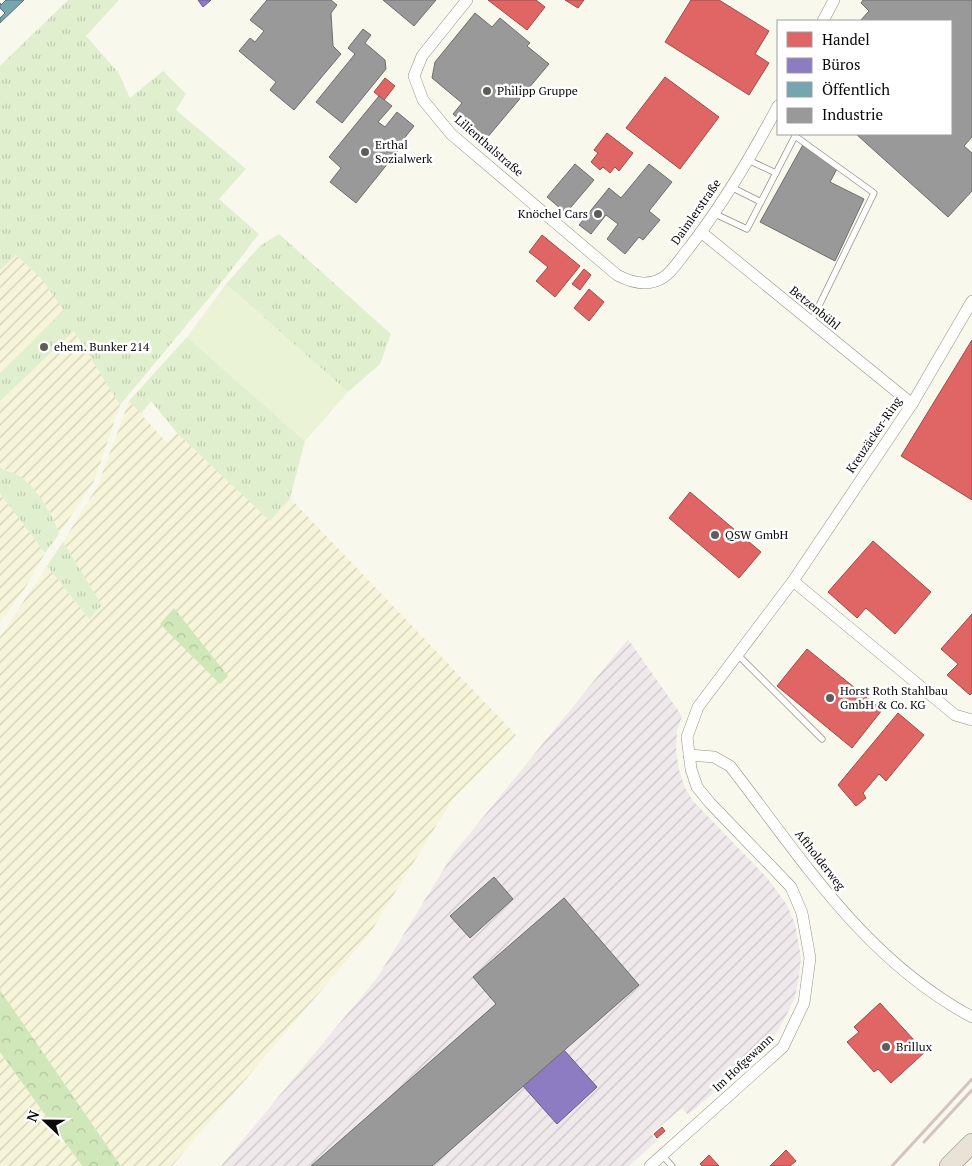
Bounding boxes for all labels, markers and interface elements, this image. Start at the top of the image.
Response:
legend [777,20,952,135]
text: Handel [822,29,870,49]
text: Büros [822,54,860,74]
text: Öffentlich [822,79,890,99]
place label: Philipp Gruppe [497,83,578,98]
marker: Philipp Gruppe [481,85,493,97]
text: Industrie [822,104,883,124]
street label: Lilienthalstraße [452,112,527,179]
place label: Erthal Sozialwerk [375,137,433,166]
marker: Erthal Sozialwerk [359,146,371,158]
street label: Daimlerstraße [667,176,724,247]
place label: Knöchel Cars [518,206,588,221]
marker: Knöchel Cars [592,208,604,220]
street label: Betzenbühl [787,283,844,333]
place label: ehem. Bunker 214 [54,339,150,354]
marker: ehem. Bunker 214 [38,341,50,353]
street label: Kreuzäcker-Ring [843,393,905,476]
place label: QSW GmbH [725,527,789,542]
marker: QSW GmbH [709,529,721,541]
place label: Horst Roth Stahlbau GmbH & Co. KG [840,683,948,712]
marker: Horst Roth Stahlbau GmbH & Co. KG [824,692,836,704]
street label: Aftholderweg [792,827,849,893]
street label: Im Hofgewann [709,1030,776,1095]
place label: Brillux [896,1039,933,1054]
marker: Brillux [880,1041,892,1053]
north arrow [20,1096,70,1146]
text: N [22,1107,43,1124]

